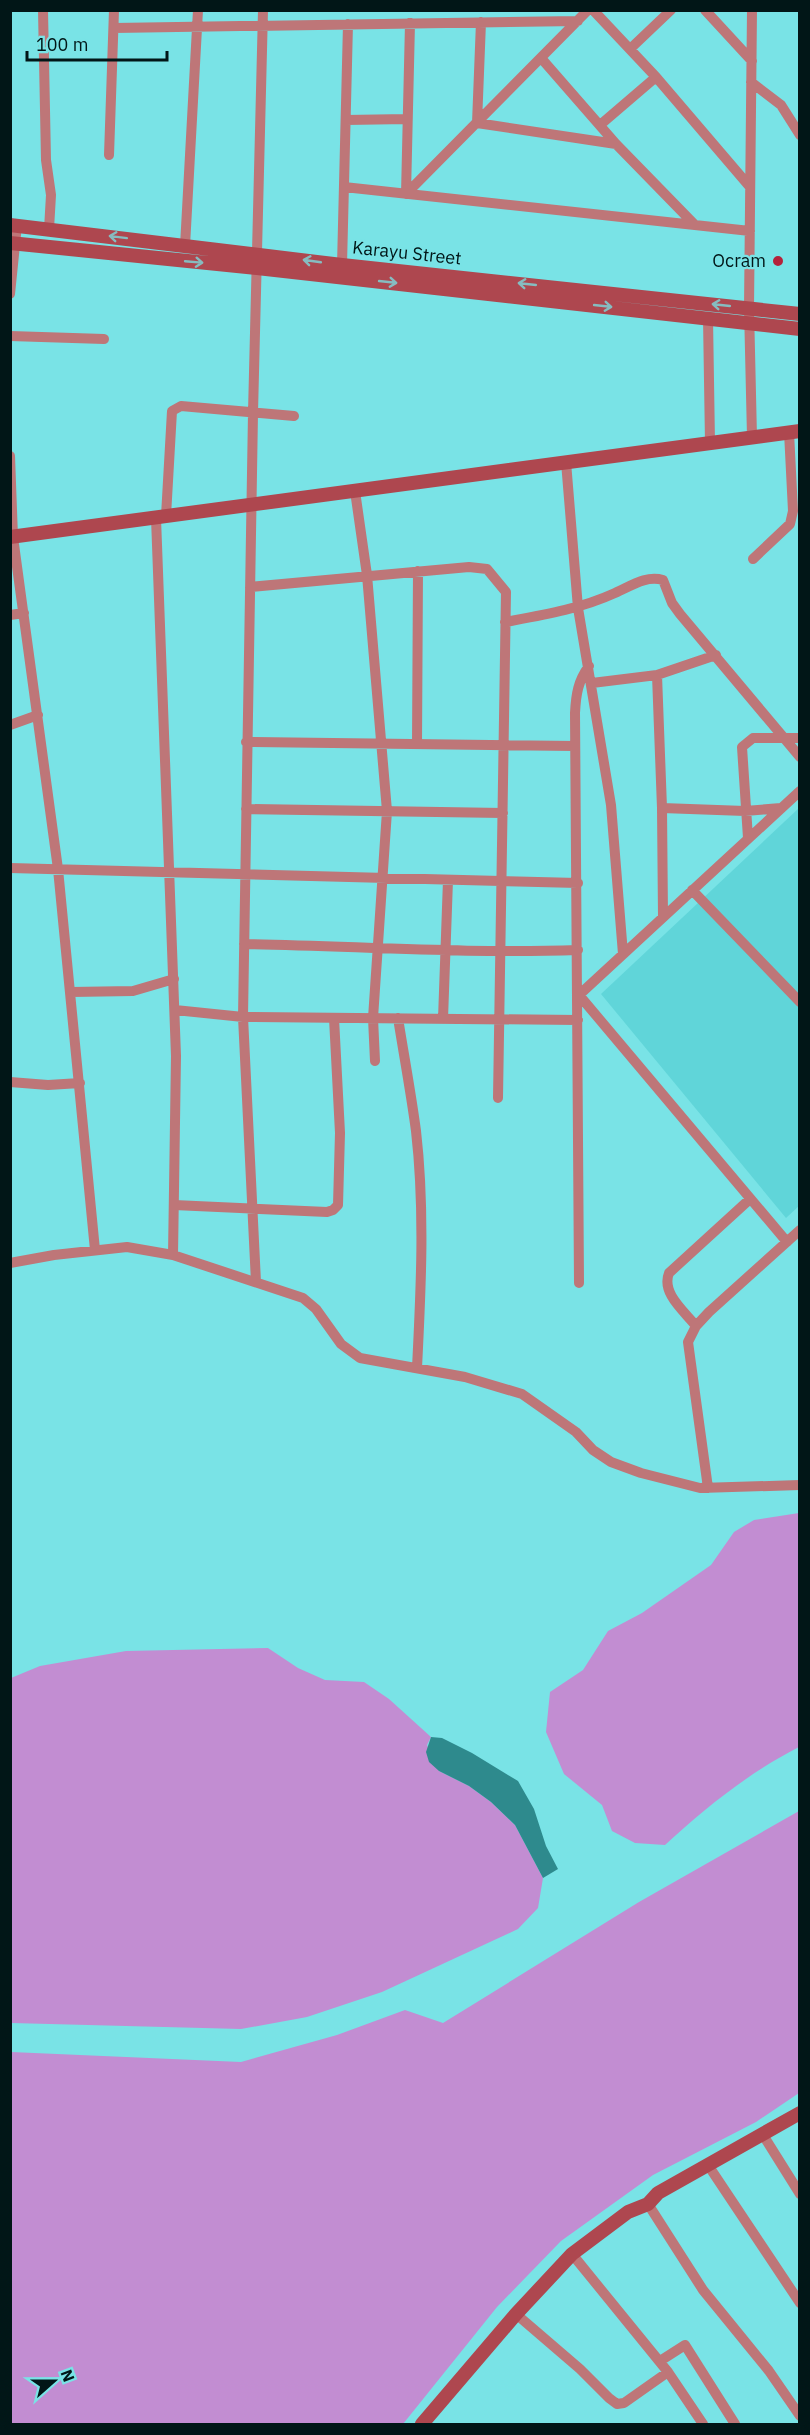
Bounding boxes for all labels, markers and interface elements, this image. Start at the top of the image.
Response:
scale bar [27,24,166,62]
text: 100 m [36,33,88,56]
one-way arrow [109,232,129,243]
street label: Karayu Street [351,235,463,270]
place label: Ocram [712,249,766,272]
marker: Ocram [771,254,785,268]
one-way arrow [303,255,322,266]
one-way arrow [184,257,203,268]
one-way arrow [377,277,397,288]
one-way arrow [517,278,537,289]
one-way arrow [711,299,731,310]
one-way arrow [592,301,612,312]
north arrow [24,2351,84,2411]
text: N [57,2367,79,2385]

